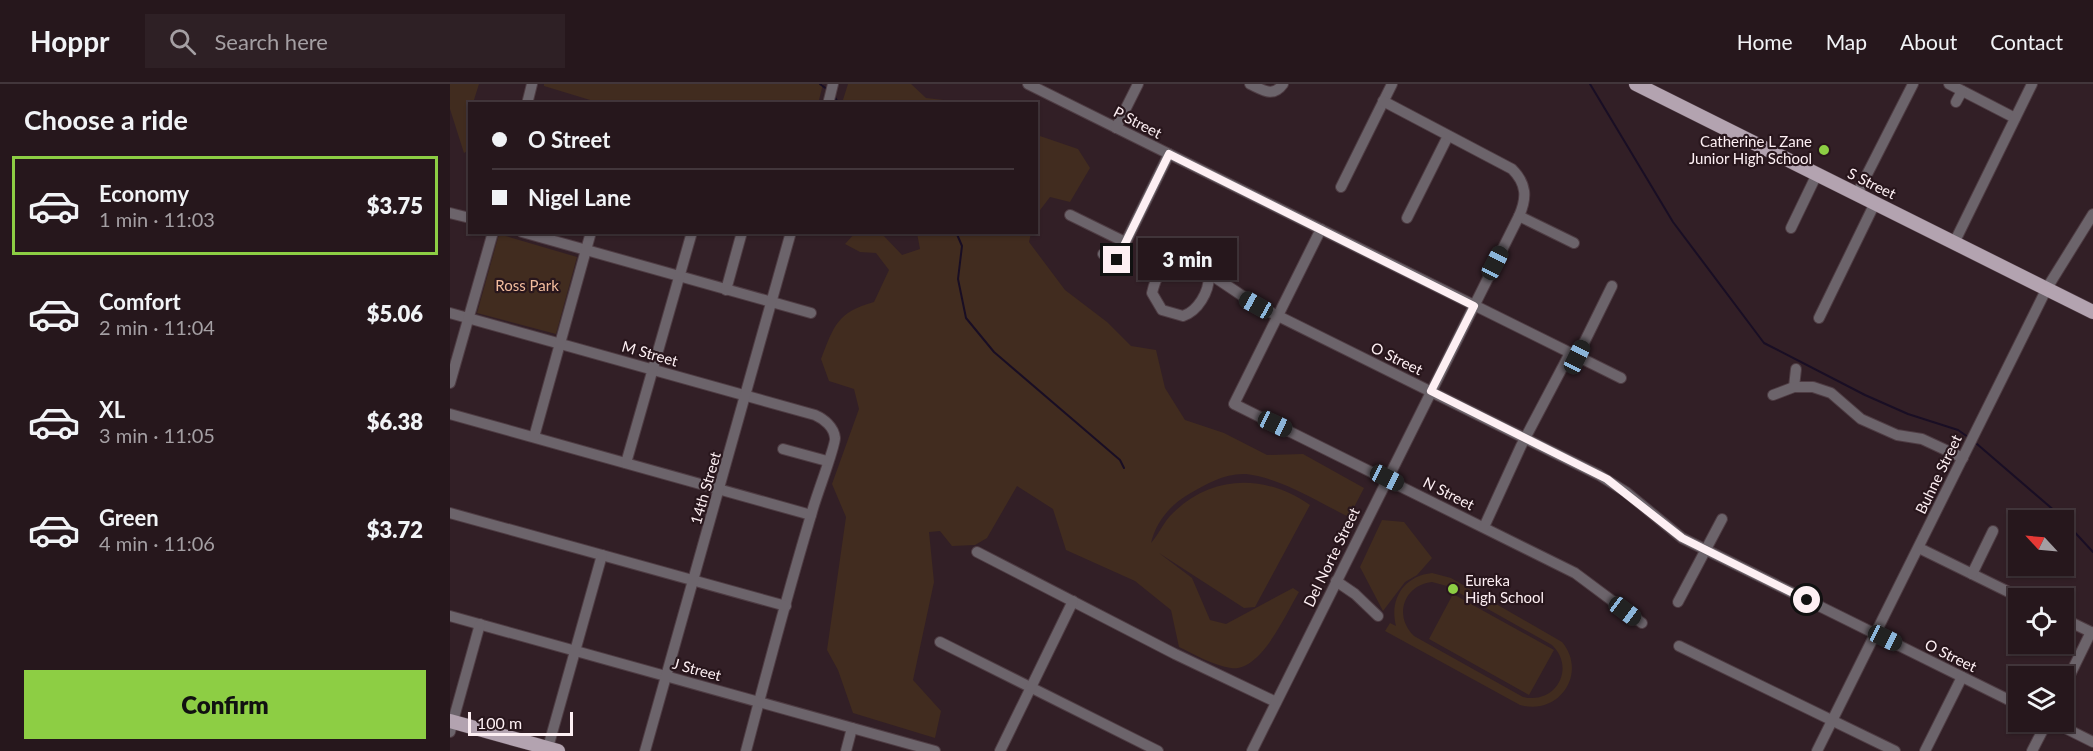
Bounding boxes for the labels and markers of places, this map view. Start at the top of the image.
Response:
place label: Catherine L Zane Junior High School [1689,132,1812,167]
marker: Catherine L Zane Junior High School [1817,143,1831,157]
place label: Eureka High School [1465,571,1544,606]
marker: Eureka High School [1446,582,1460,596]

